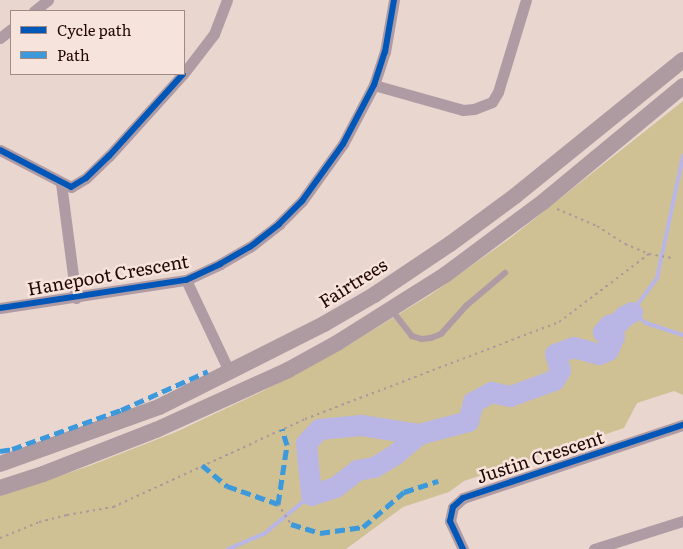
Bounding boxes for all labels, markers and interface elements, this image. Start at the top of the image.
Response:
legend [10,10,185,75]
text: Cycle path [57,18,131,41]
text: Path [57,43,90,66]
street label: Hanepoot Crescent [26,250,190,300]
street label: Fairtrees [315,254,391,312]
street label: Justin Crescent [474,426,606,488]

